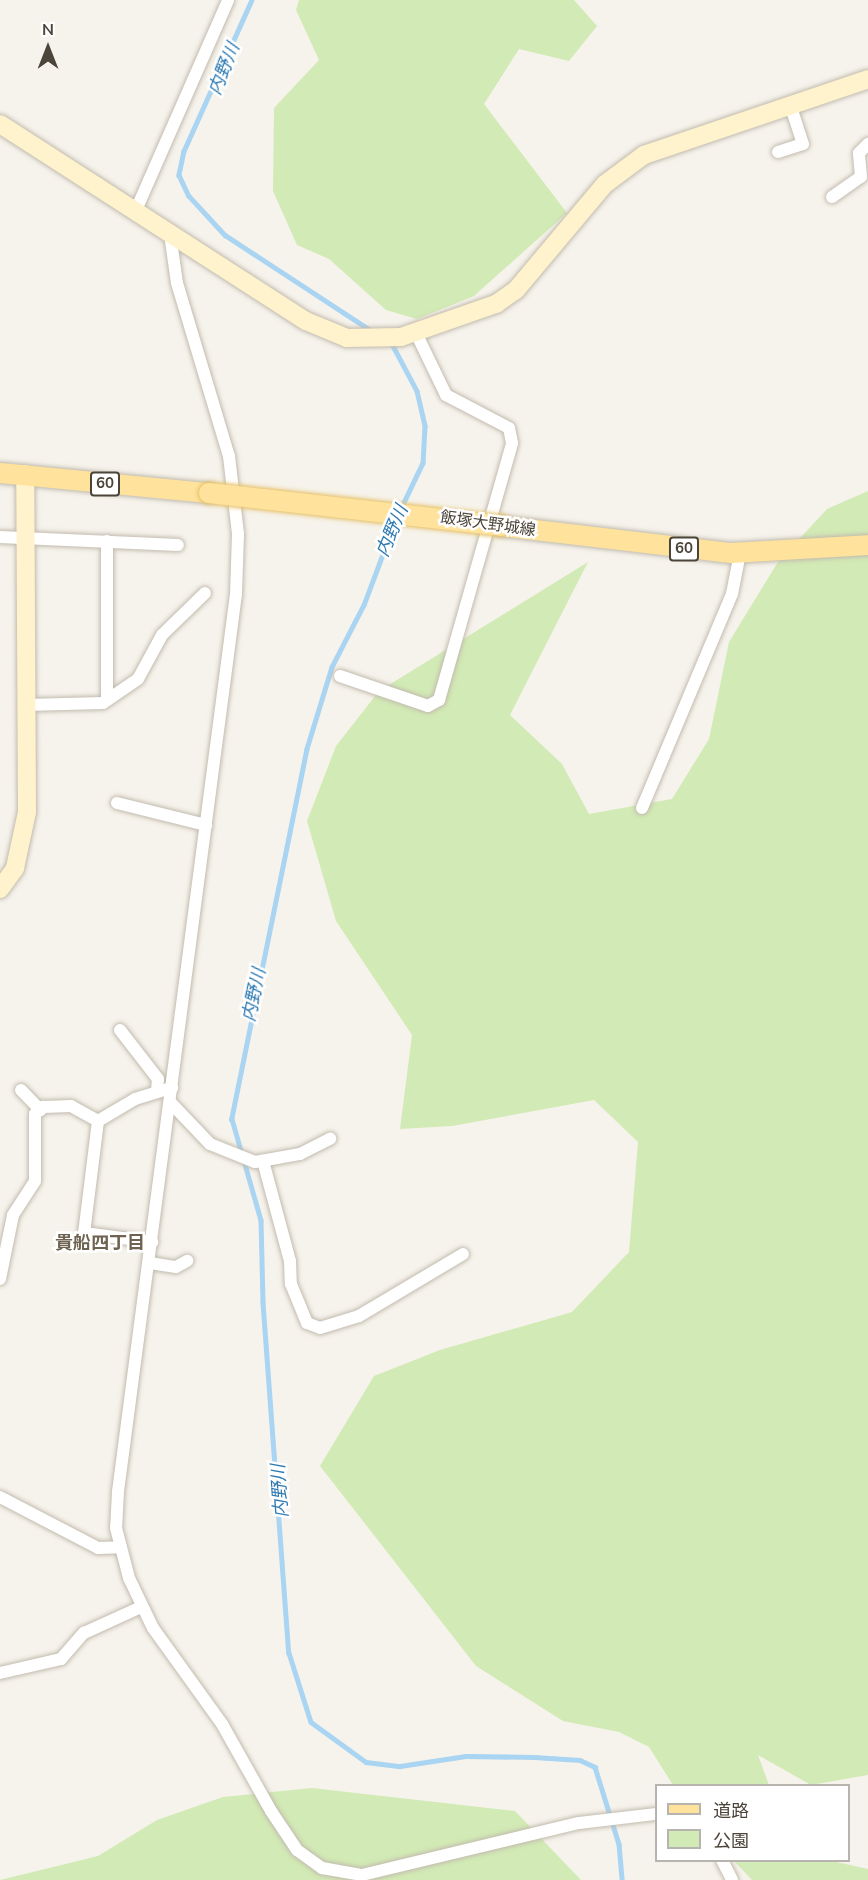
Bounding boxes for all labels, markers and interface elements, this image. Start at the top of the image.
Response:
north arrow [18,18,78,78]
text: N [42,19,54,41]
water label: 内野川 [204,40,244,98]
road number: 60 [90,472,120,496]
water label: 内野川 [372,502,412,560]
street label: 飯塚大野城線 [439,508,537,540]
road number: 60 [669,537,699,561]
water label: 内野川 [238,966,270,1024]
district label: 貴船四丁目 [55,1232,145,1254]
water label: 内野川 [267,1463,293,1519]
legend [655,1784,850,1862]
text: 道路 [713,1799,749,1823]
text: 公園 [713,1829,749,1853]

